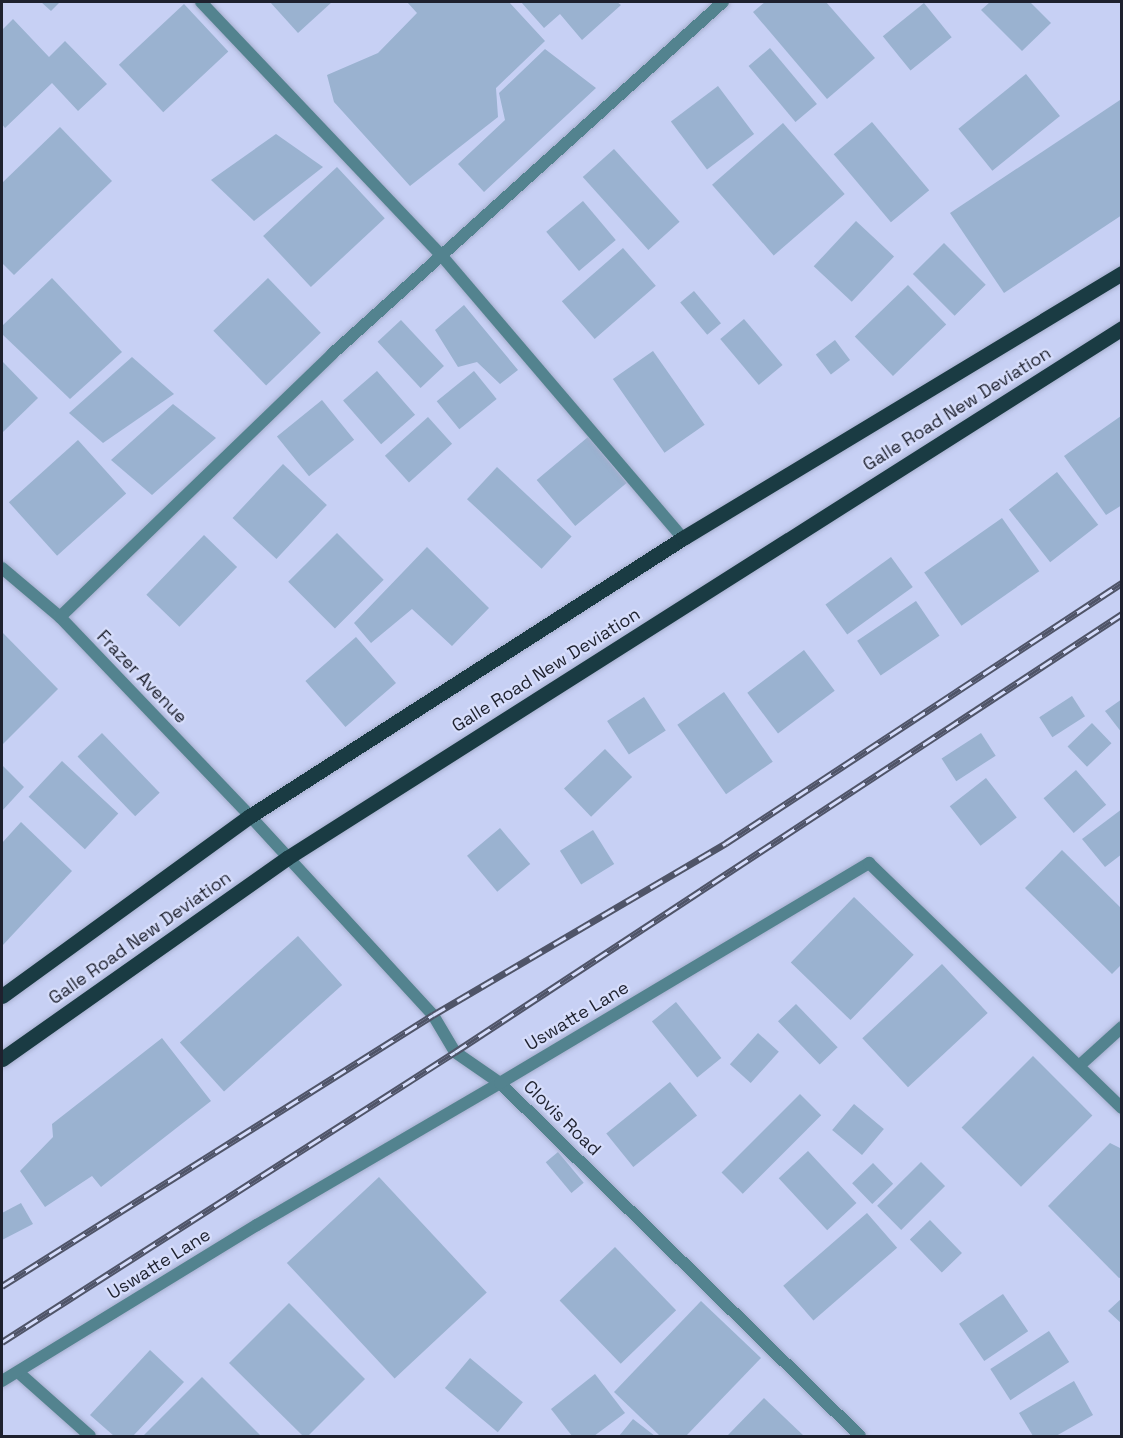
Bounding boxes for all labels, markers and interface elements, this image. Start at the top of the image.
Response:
street label: Galle Road New Deviation [859,342,1055,476]
street label: Galle Road New Deviation [448,603,644,737]
street label: Frazer Avenue [92,626,192,728]
street label: Galle Road New Deviation [45,867,235,1009]
street label: Uswatte Lane [521,977,633,1055]
street label: Clovis Road [519,1076,605,1160]
street label: Uswatte Lane [104,1224,214,1304]

